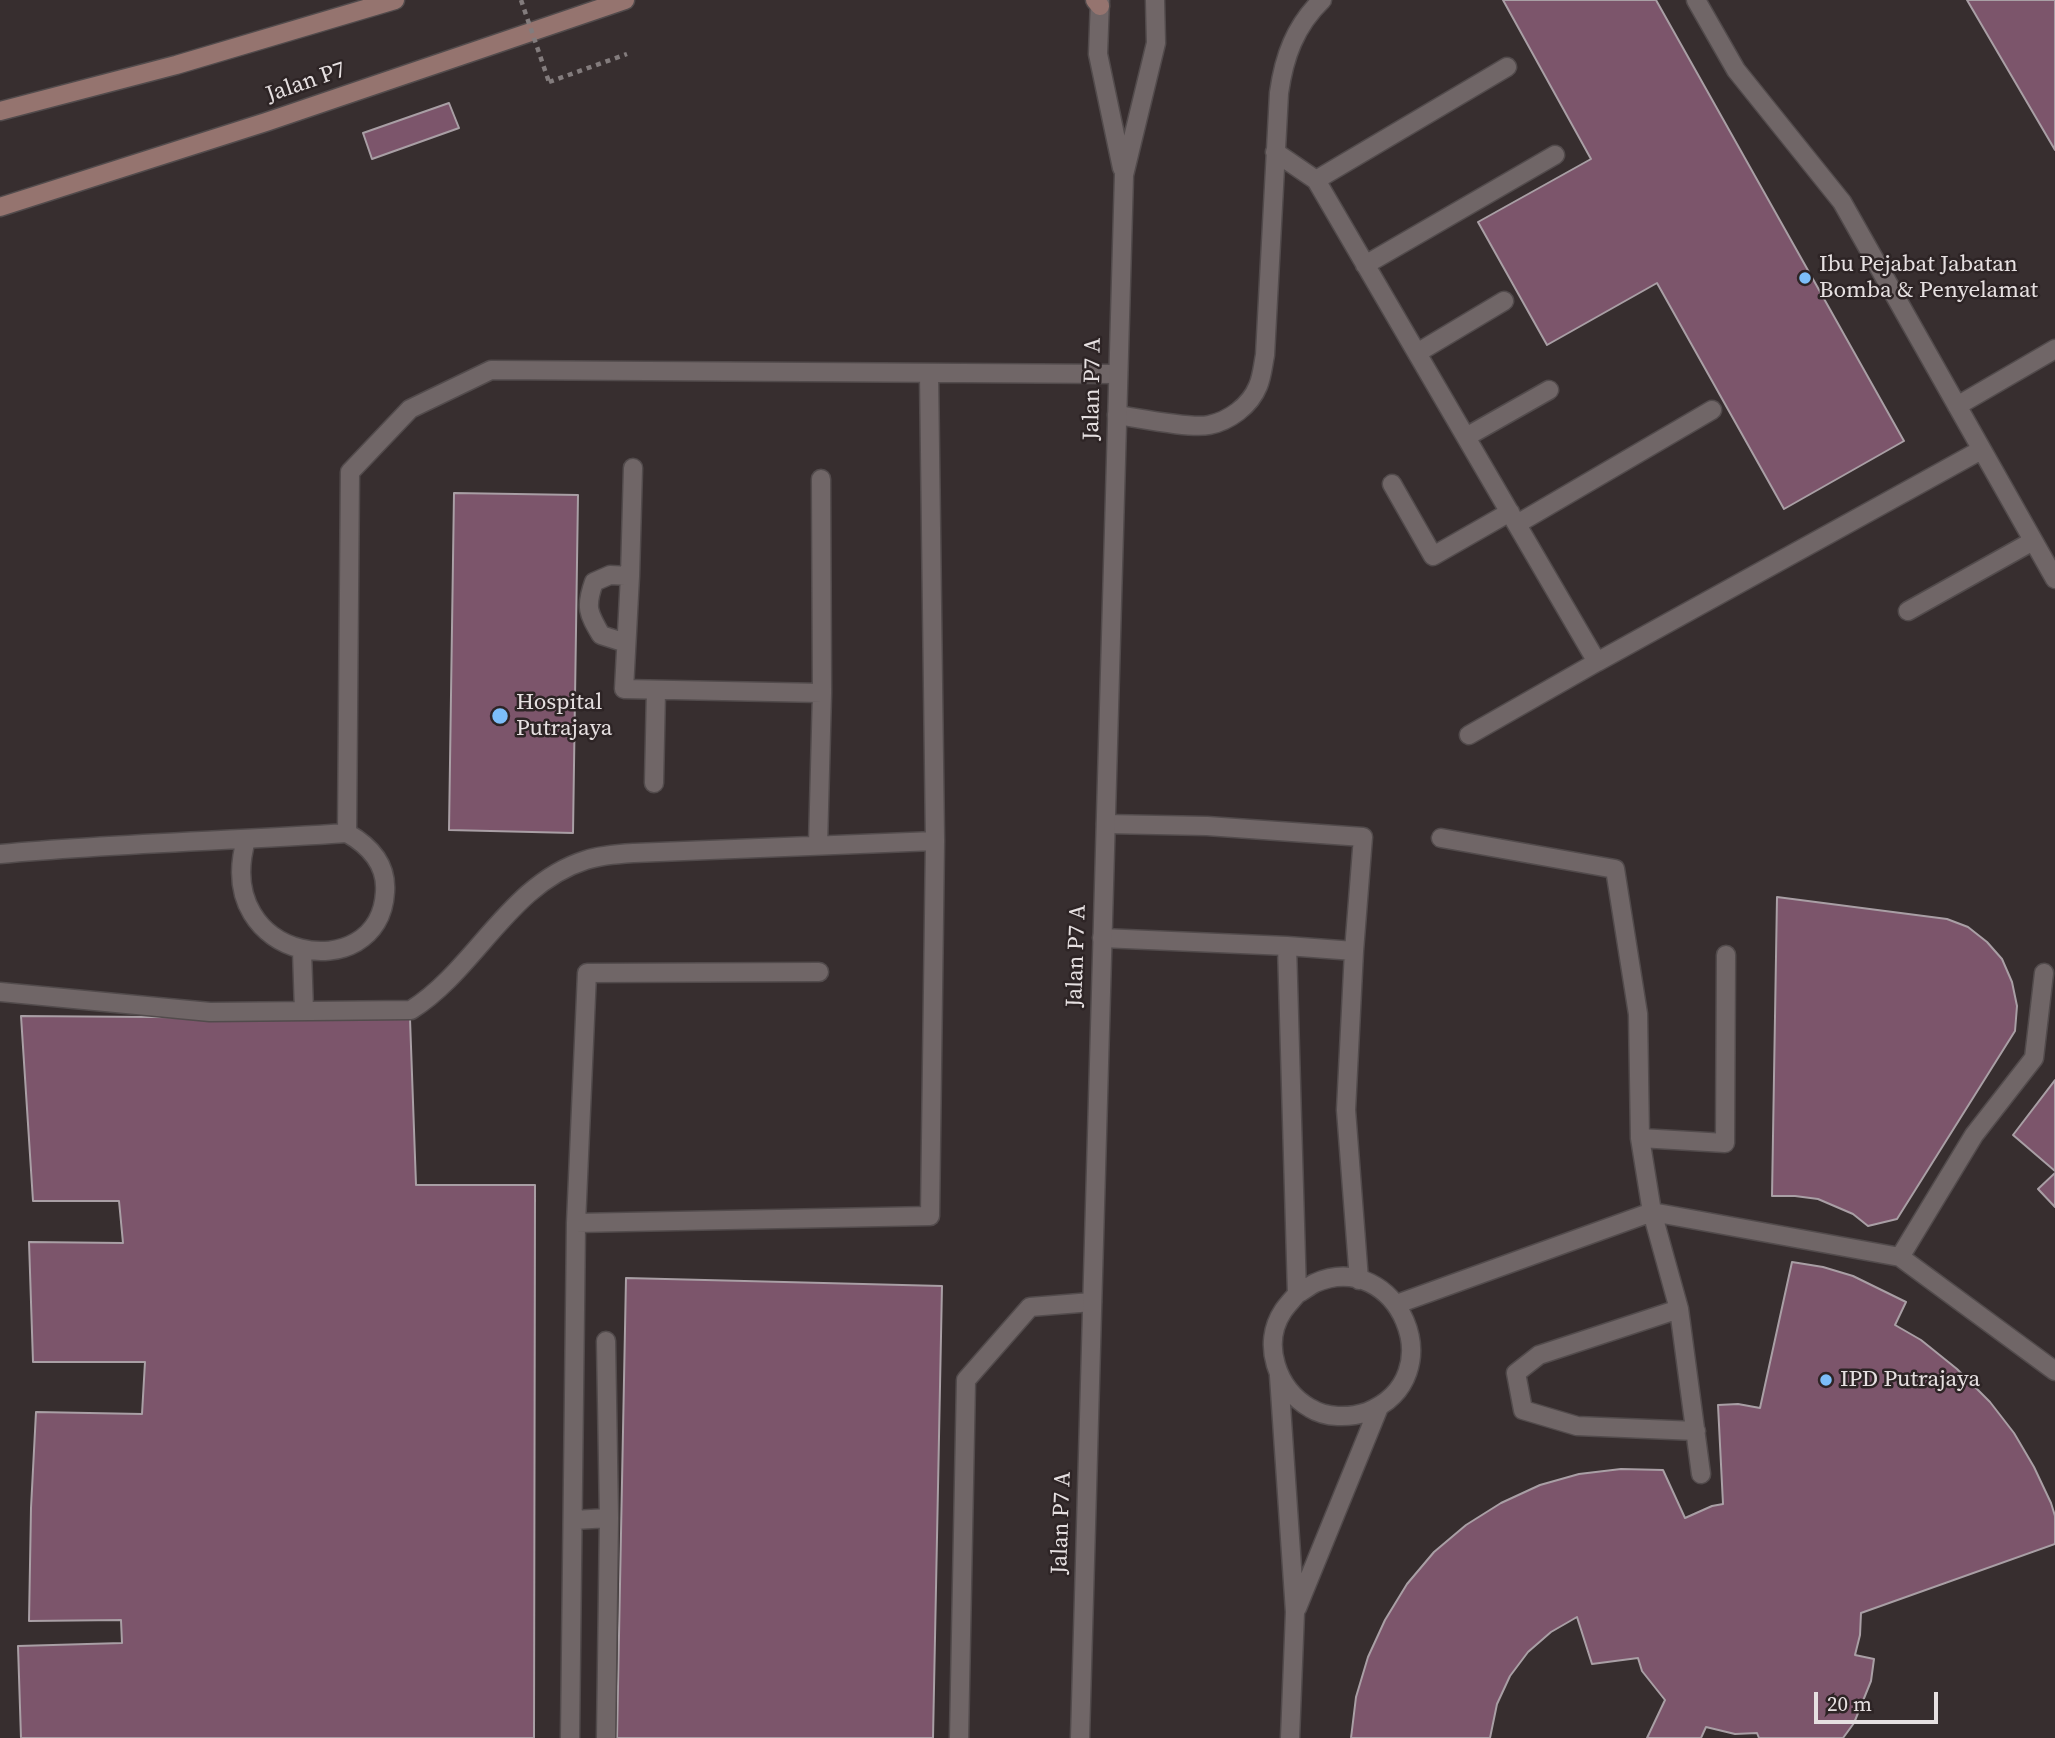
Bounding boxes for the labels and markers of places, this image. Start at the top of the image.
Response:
place label: Ibu Pejabat Jabatan Bomba & Penyelamat [1819,251,2038,305]
marker: Ibu Pejabat Jabatan Bomba & Penyelamat [1797,270,1813,286]
place label: Hospital Putrajaya [516,689,613,743]
marker: Hospital Putrajaya [490,706,510,726]
place label: IPD Putrajaya [1840,1366,1980,1394]
marker: IPD Putrajaya [1818,1372,1834,1388]

